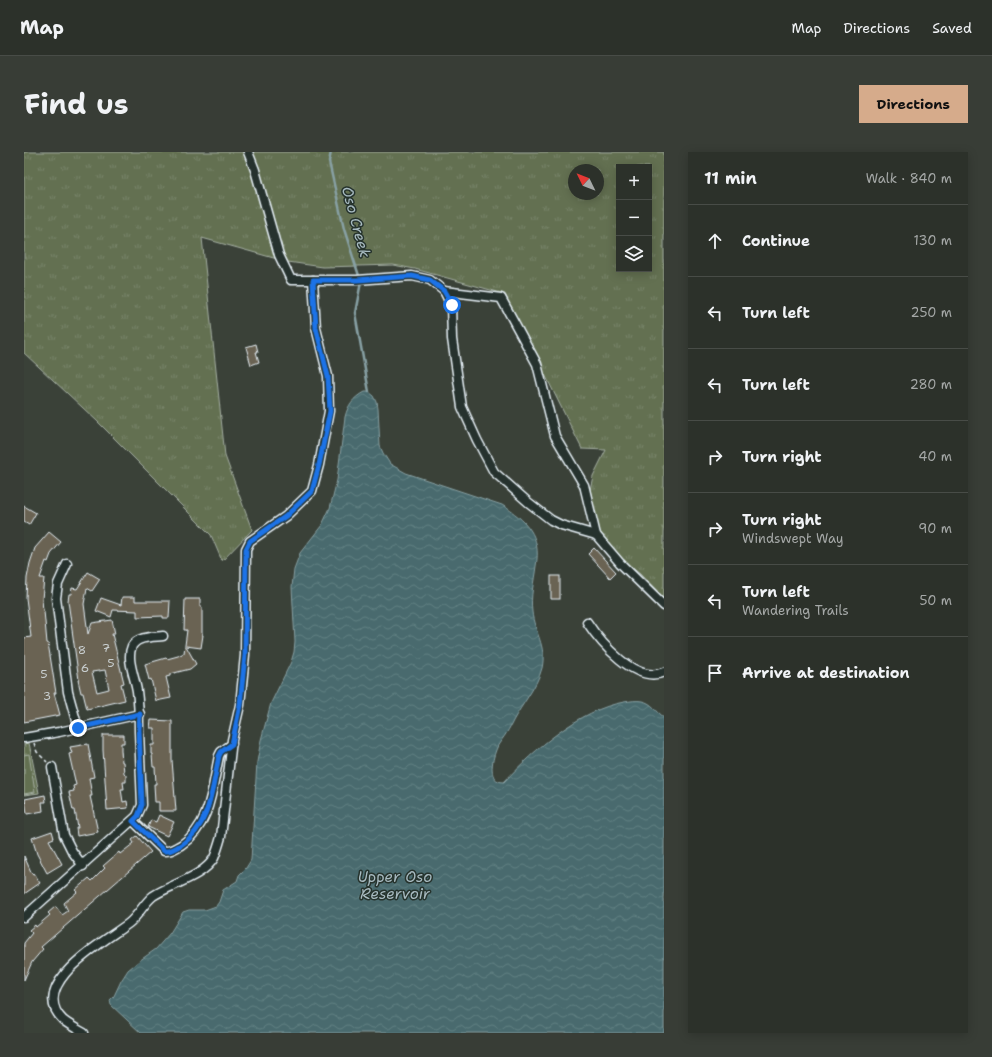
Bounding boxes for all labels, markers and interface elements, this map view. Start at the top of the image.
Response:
text: Map [20,15,64,40]
text: Map [792,19,822,37]
text: Directions [844,19,910,37]
text: Saved [932,19,972,37]
text: Find us [24,85,129,123]
button: Directions [859,85,968,123]
north arrow [568,164,604,200]
map controls [616,164,652,272]
button: + [616,164,652,200]
text: 11 min [704,167,757,189]
text: Walk · 840 m [866,170,952,187]
water label: Oso Creek [337,184,375,260]
button: − [616,200,652,236]
icon: ahead [704,230,726,252]
text: Continue [742,231,810,251]
text: 130 m [914,232,952,249]
button: layers [616,236,652,272]
route start [443,296,461,314]
icon: left [704,302,726,324]
text: Turn left [742,303,810,323]
text: 250 m [911,304,952,321]
icon: left [704,374,726,396]
text: Turn left [742,375,810,395]
text: 280 m [910,376,952,393]
icon: right [704,446,726,468]
text: Turn right [742,447,822,467]
text: 40 m [918,448,952,465]
text: Turn right [742,510,822,530]
icon: right [704,518,726,540]
text: 90 m [918,520,952,537]
text: Windswept Way [742,530,843,547]
text: Turn left [742,582,810,602]
icon: left [704,590,726,612]
text: 50 m [919,592,952,609]
text: Wandering Trails [742,602,849,619]
house number: 7 [102,640,110,656]
house number: 8 [78,642,86,658]
house number: 5 [107,655,115,671]
house number: 6 [81,660,89,676]
icon: arrive [704,662,726,684]
text: Arrive at destination [742,663,910,683]
house number: 5 [40,666,48,682]
house number: 3 [43,688,51,704]
route end [69,719,87,737]
water label: Upper Oso Reservoir [358,867,432,904]

